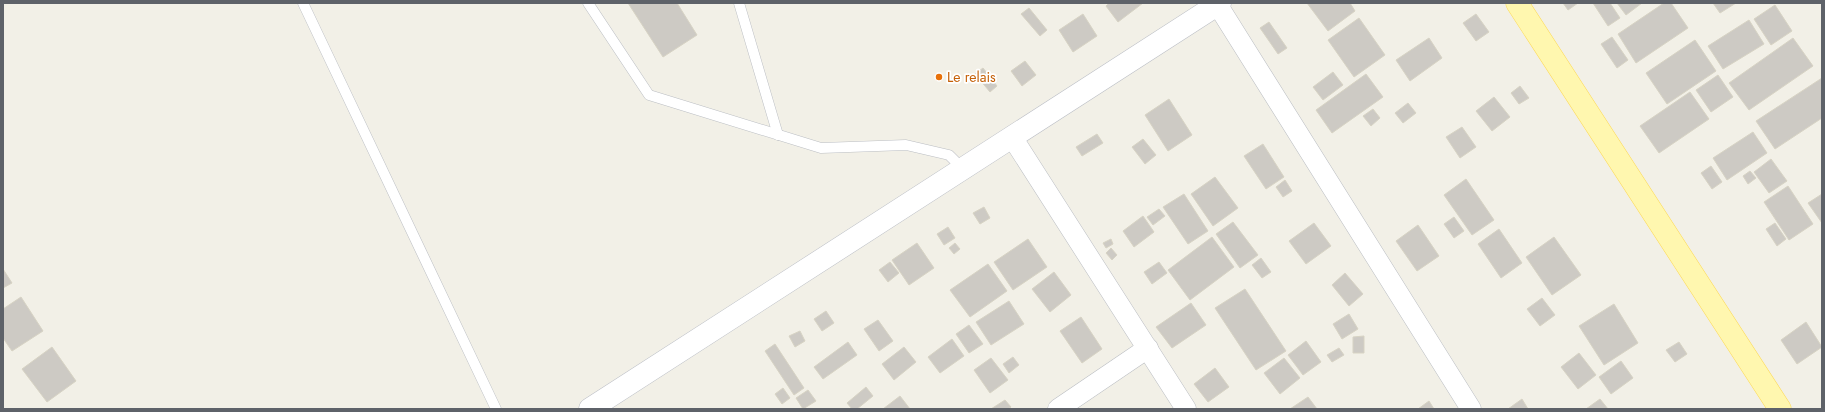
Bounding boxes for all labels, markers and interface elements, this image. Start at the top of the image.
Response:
place label: Le relais [947,67,996,87]
marker: Le relais [934,72,944,82]

